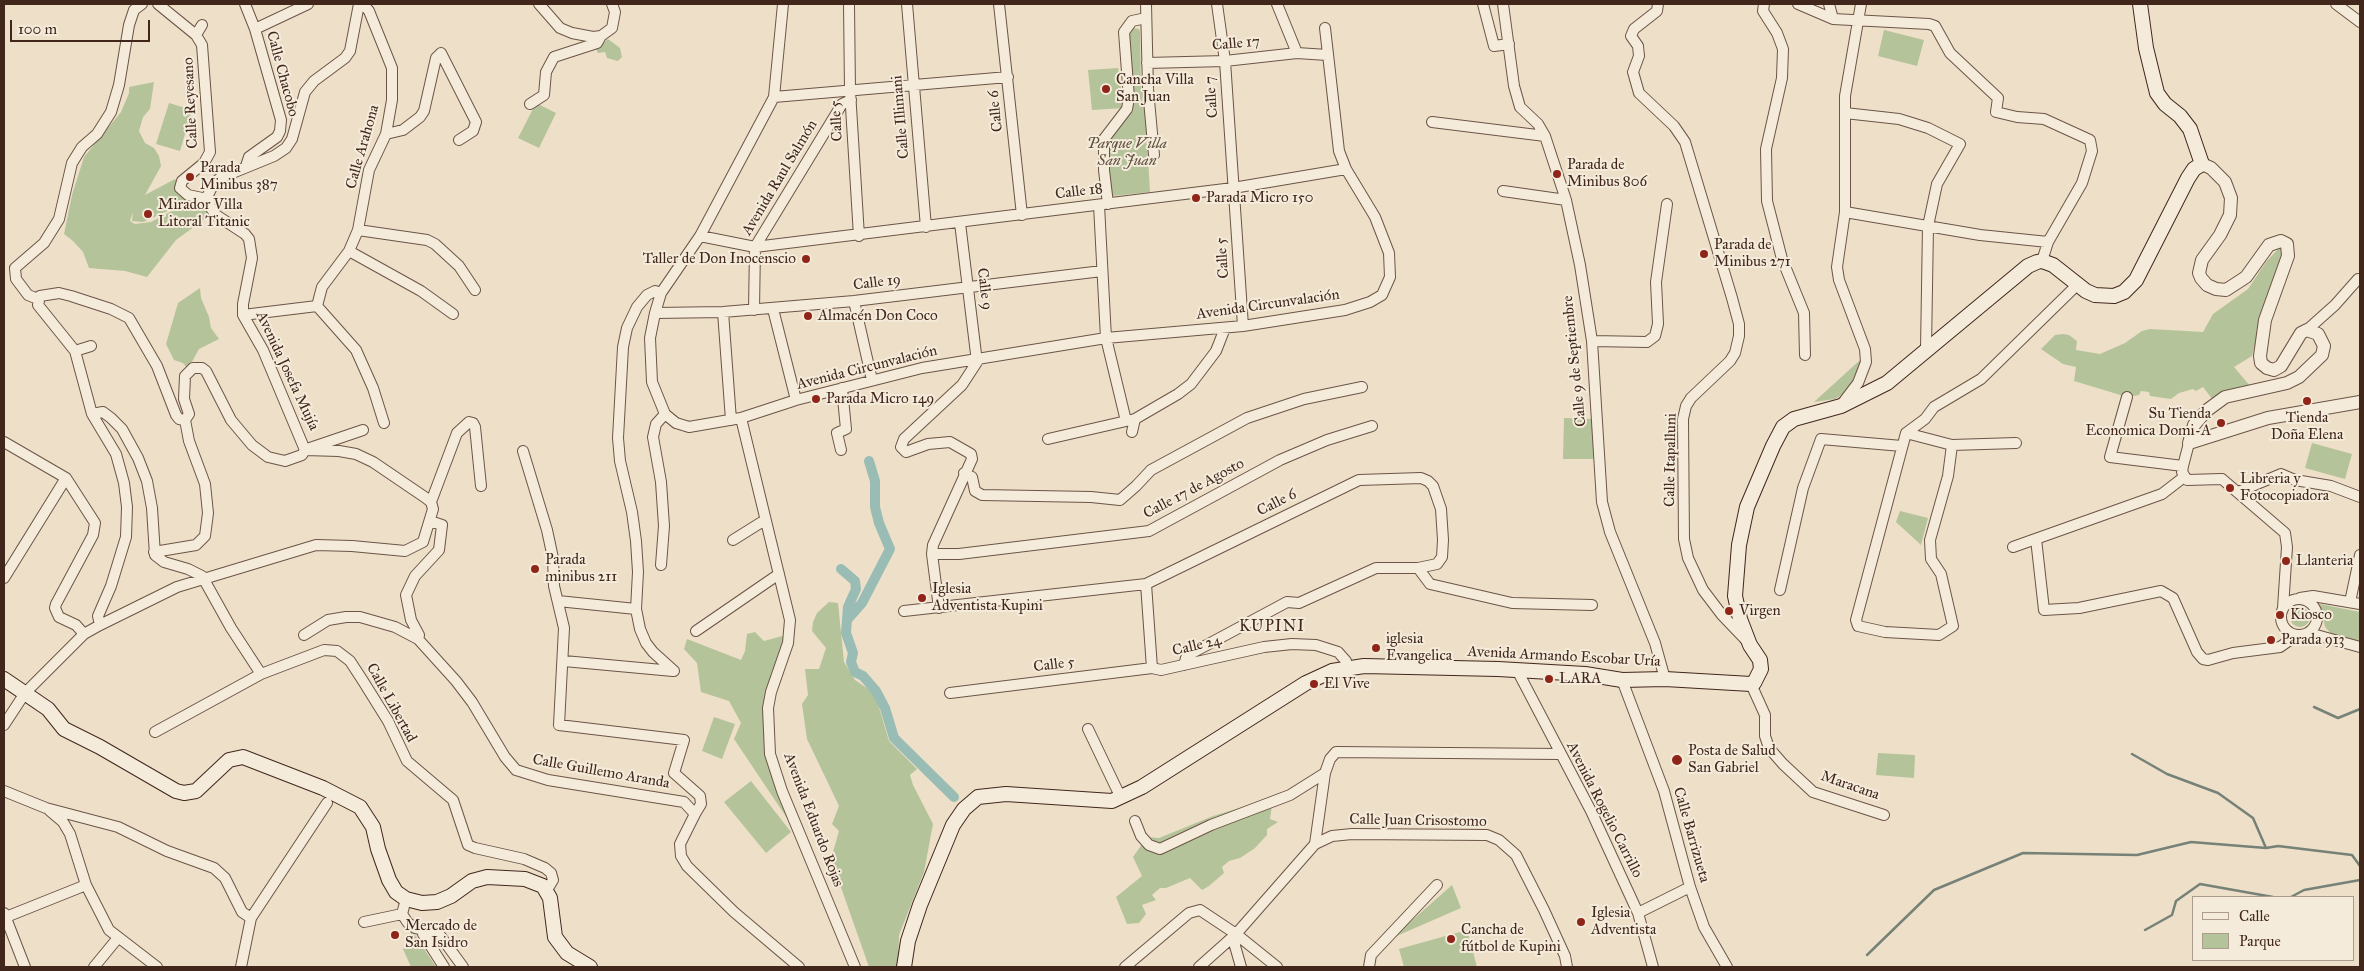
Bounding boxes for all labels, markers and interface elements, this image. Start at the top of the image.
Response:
scale bar [12,10,152,42]
text: 100 m [18,20,57,38]
street label: Calle Chacobo [262,29,302,119]
street label: Calle 17 [1211,33,1261,55]
street label: Calle Reyesano [180,57,202,149]
place label: Cancha Villa San Juan [1116,71,1194,106]
street label: Calle Illimani [888,74,914,160]
street label: Calle 7 [1202,75,1222,119]
marker: Cancha Villa San Juan [1100,83,1112,95]
street label: Calle 6 [985,89,1007,133]
street label: Calle 5 [827,100,847,142]
street label: Calle Arahona [342,103,384,191]
street label: Avenida Raul Salmón [738,117,822,239]
park label: Parque Villa San Juan [1087,135,1167,170]
place label: Parada de Minibus 806 [1567,156,1647,191]
place label: Parada Minibus 387 [200,159,278,194]
marker: Parada de Minibus 806 [1551,168,1563,180]
marker: Parada Minibus 387 [184,171,196,183]
street label: Calle 18 [1054,180,1104,204]
place label: Parada Micro 150 [1206,189,1314,207]
marker: Parada Micro 150 [1190,192,1202,204]
place label: Mirador Villa Litoral Titanic [158,196,250,231]
marker: Mirador Villa Litoral Titanic [142,208,154,220]
place label: Parada de Minibus 271 [1714,236,1791,271]
street label: Calle 5 [1213,237,1233,279]
marker: Parada de Minibus 271 [1698,248,1710,260]
place label: Taller de Don Inocenscio [643,250,796,268]
marker: Taller de Don Inocenscio [800,253,812,265]
street label: Calle 9 [972,267,996,311]
street label: Calle 19 [852,271,902,295]
street label: Avenida Circunvalación [1195,286,1341,324]
street label: Calle 9 de Septiembre [1559,294,1591,428]
place label: Almacén Don Coco [818,307,938,325]
street label: Avenida Josefa Mujía [252,309,322,433]
marker: Almacén Don Coco [802,310,814,322]
street label: Avenida Circunvalación [795,342,939,394]
place label: Parada Micro 149 [826,390,934,408]
marker: Parada Micro 149 [810,393,822,405]
marker: Tienda Doña Elena [2301,395,2313,407]
place label: Su Tienda Economica Domi-A [2085,405,2211,440]
place label: Tienda Doña Elena [2271,409,2343,444]
street label: Calle Itapalluni [1661,413,1681,507]
marker: Su Tienda Economica Domi-A [2215,417,2227,429]
street label: Calle 17 de Agosto [1141,455,1247,523]
place label: Libreria y Fotocopiadora [2240,470,2329,505]
marker: Libreria y Fotocopiadora [2224,482,2236,494]
street label: Calle 6 [1254,485,1300,521]
place label: Parada minibus 211 [545,551,617,586]
place label: Llanteria [2296,552,2353,570]
marker: Llanteria [2280,555,2292,567]
marker: Parada minibus 211 [529,563,541,575]
place label: Iglesia Adventista Kupini [932,580,1043,615]
marker: Iglesia Adventista Kupini [916,592,928,604]
place label: Virgen [1739,602,1781,620]
marker: Virgen [1723,605,1735,617]
place label: Kiosco [2290,606,2332,624]
marker: Kiosco [2274,609,2286,621]
district label: KUPINI [1238,617,1306,637]
place label: iglesia Evangelica [1386,630,1452,665]
place label: Parada 913 [2281,631,2345,649]
street label: Calle 24 [1171,632,1223,660]
marker: Parada 913 [2265,634,2277,646]
marker: iglesia Evangelica [1370,642,1382,654]
street label: Avenida Armando Escobar Uría [1467,643,1661,671]
street label: Calle 5 [1033,654,1075,676]
street label: Calle Libertad [362,660,420,746]
place label: LARA [1559,670,1601,688]
marker: LARA [1543,673,1555,685]
place label: El Vive [1324,675,1370,693]
marker: El Vive [1308,678,1320,690]
street label: Avenida Rogelio Carrillo [1562,739,1646,881]
place label: Posta de Salud San Gabriel [1688,742,1776,777]
street label: Avenida Eduardo Rojas [779,750,847,890]
street label: Calle Guillemo Aranda [531,751,671,793]
marker: Posta de Salud San Gabriel [1670,753,1684,767]
street label: Maracana [1818,768,1882,804]
street label: Calle Barrizueta [1669,785,1713,885]
street label: Calle Juan Crisostomo [1349,811,1487,831]
legend [2192,896,2354,961]
place label: Iglesia Adventista [1591,904,1656,939]
text: Calle [2239,907,2270,925]
marker: Iglesia Adventista [1575,916,1587,928]
place label: Mercado de San Isidro [405,917,477,952]
place label: Cancha de fútbol de Kupini [1461,921,1561,956]
marker: Mercado de San Isidro [389,929,401,941]
text: Parque [2239,932,2281,950]
marker: Cancha de fútbol de Kupini [1445,933,1457,945]

